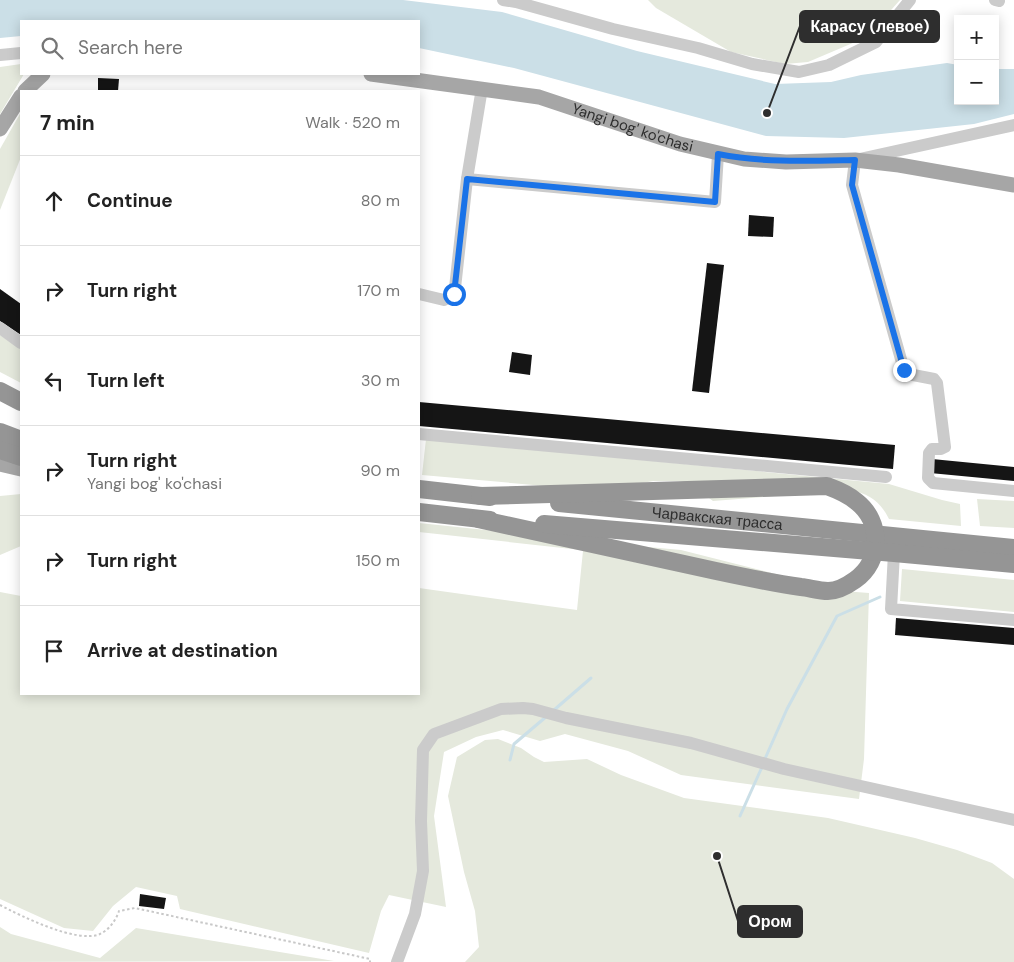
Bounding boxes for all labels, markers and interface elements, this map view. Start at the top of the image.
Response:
callout: Карасу (левое) [800,11,939,42]
map controls [954,15,999,105]
button: + [954,15,999,60]
text: Карасу (левое) [810,16,930,37]
search box [20,20,420,75]
icon: search [38,34,66,62]
text: Search here [78,35,183,60]
button: − [954,60,999,105]
street label: Yangi bog' ko'chasi [569,99,695,157]
text: 7 min [40,109,95,137]
text: Walk · 520 m [305,112,400,133]
icon: ahead [40,187,68,215]
text: Continue [87,188,173,213]
text: 80 m [361,190,400,211]
icon: right [40,277,68,305]
text: Turn right [87,278,177,303]
text: 170 m [357,280,400,301]
route start [443,283,466,306]
route end [893,359,916,382]
icon: left [40,367,68,395]
text: Turn left [87,368,165,393]
text: 30 m [361,370,400,391]
text: Turn right [87,448,177,473]
icon: right [40,457,68,485]
text: 90 m [360,460,400,481]
text: Yangi bog' ko'chasi [87,473,222,494]
street label: Чарвакская трасса [651,502,784,535]
icon: right [40,547,68,575]
text: Turn right [87,548,177,573]
text: 150 m [356,550,400,571]
icon: arrive [40,637,68,665]
text: Arrive at destination [87,638,278,663]
callout: Ором [738,906,802,937]
text: Ором [748,911,792,932]

